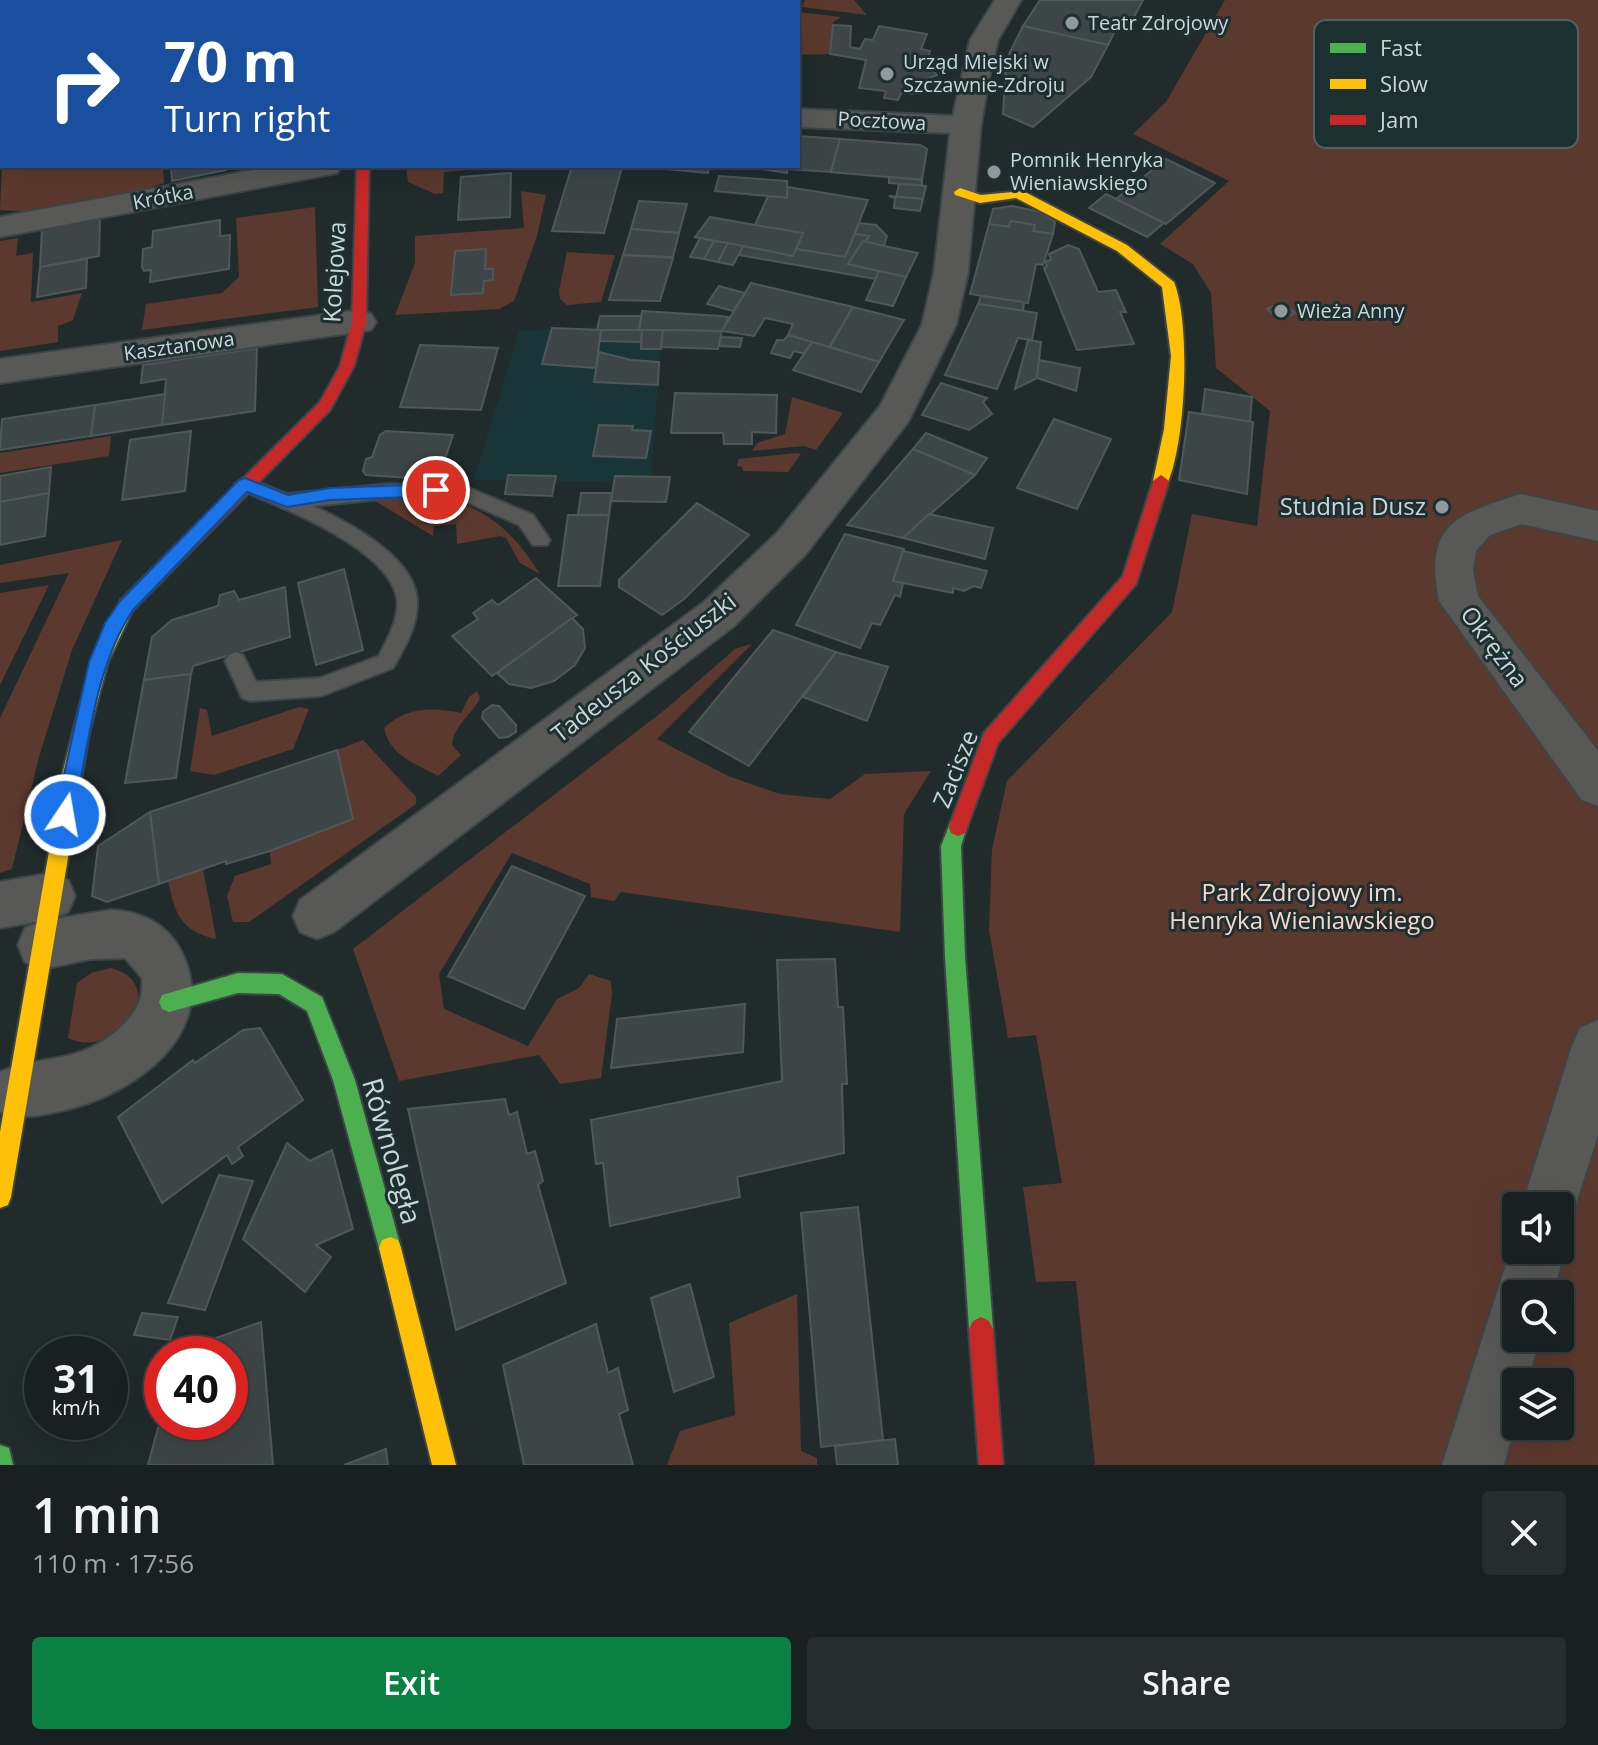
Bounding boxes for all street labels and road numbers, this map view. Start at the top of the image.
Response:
street label: Pocztowa [837,105,927,136]
street label: Krótka [130,177,196,216]
street label: Kolejowa [314,221,353,323]
street label: Kasztanowa [122,324,236,367]
street label: Tadeusza Kościuszki [544,584,742,749]
street label: Okrężna [1454,599,1537,694]
street label: Zacisze [924,725,985,812]
street label: Równoległa [354,1073,432,1228]

